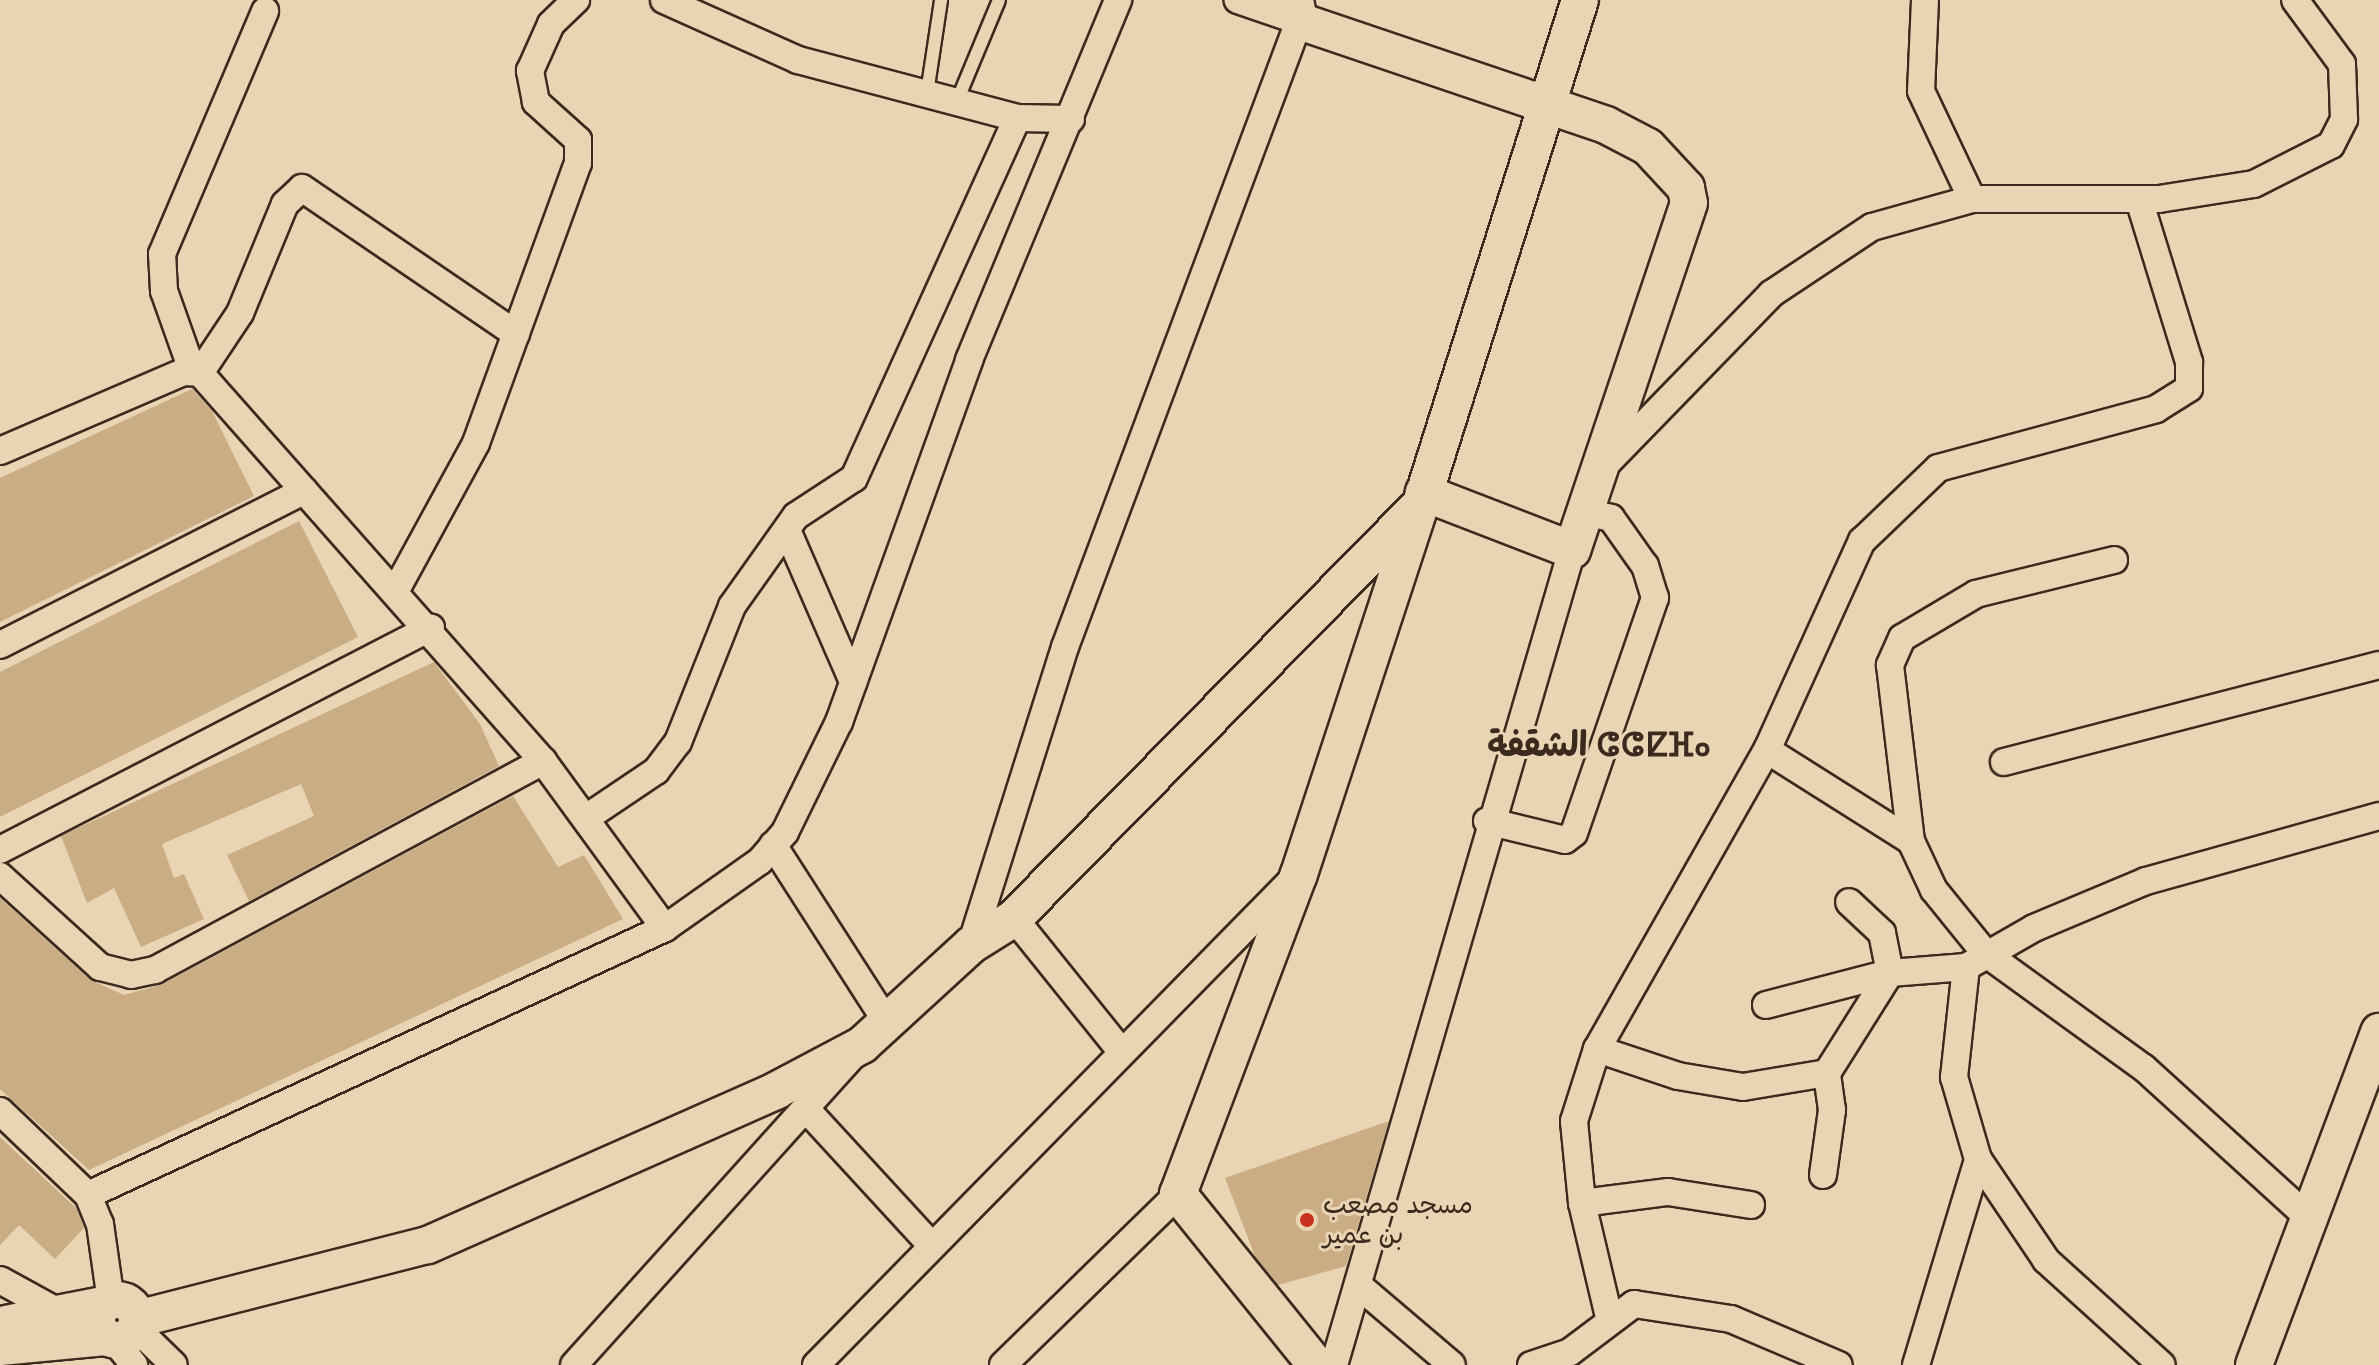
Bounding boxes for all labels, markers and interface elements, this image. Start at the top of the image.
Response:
district label: الشقفة ⵛⵛⵇⴼⴰ [1487,726,1711,766]
place label: مسجد مصعب بن عمير [1323,1189,1473,1250]
marker: مسجد مصعب بن عمير [1298,1211,1316,1229]

